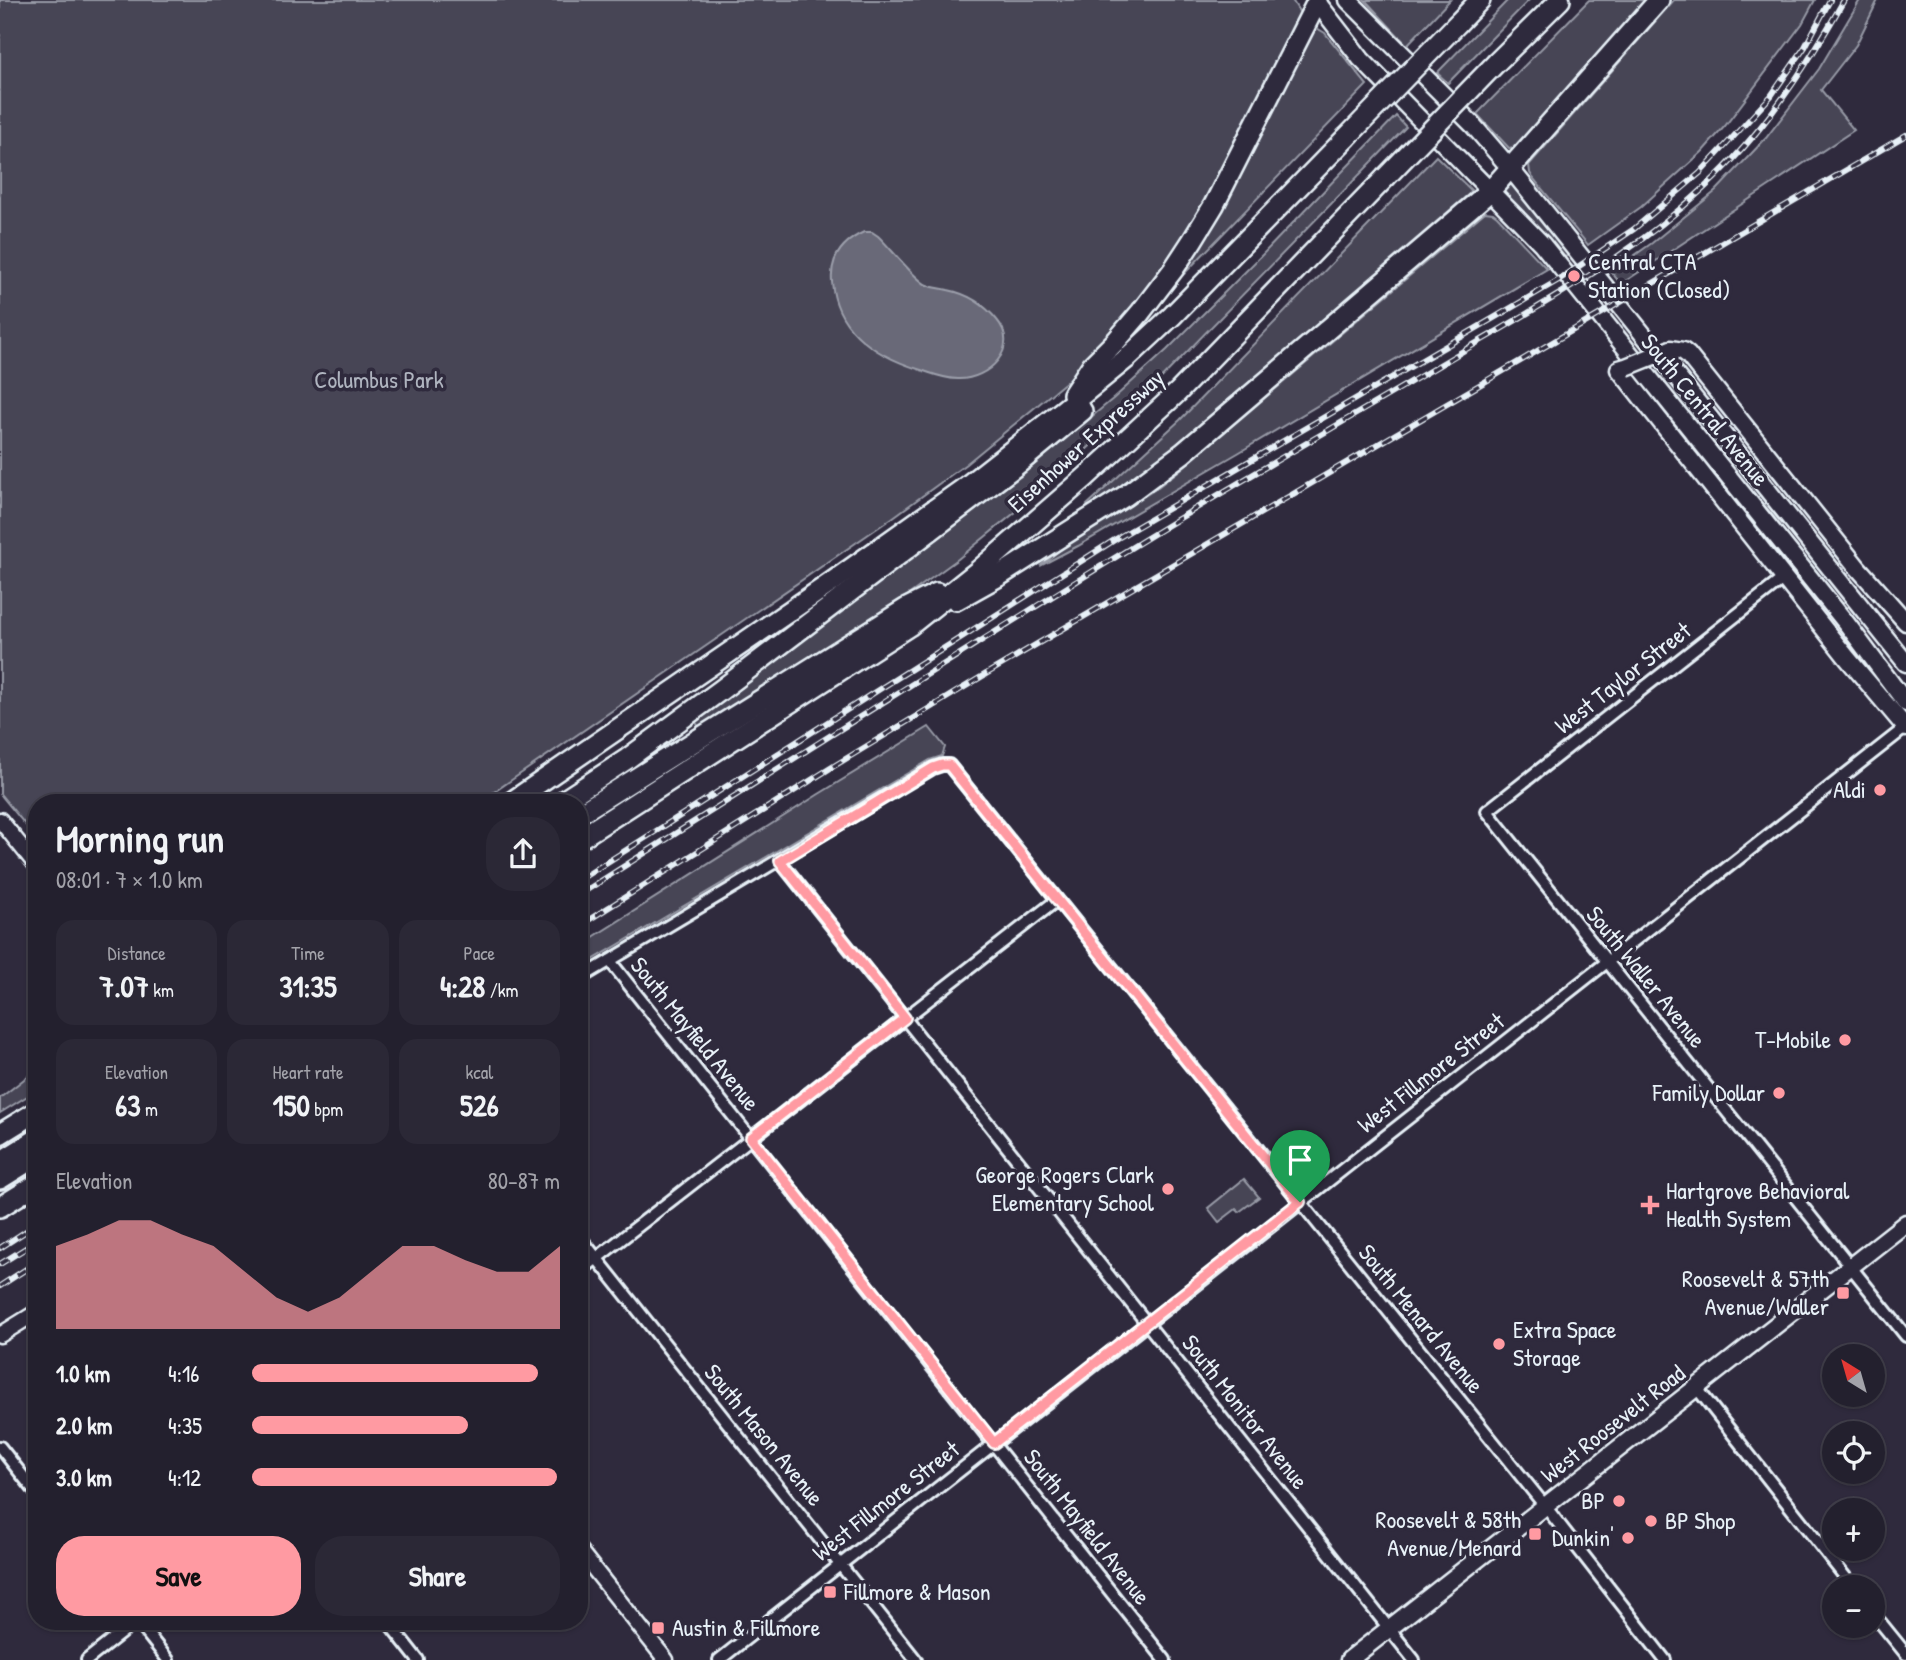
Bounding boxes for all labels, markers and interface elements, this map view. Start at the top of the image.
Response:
place label: Central CTA Station (Closed) [1588,245,1730,305]
marker: Central CTA Station (Closed) [1566,268,1582,284]
street label: South Central Avenue [1634,326,1777,493]
street label: Eisenhower Expressway [1000,361,1170,519]
park label: Columbus Park [314,363,444,395]
street label: West Taylor Street [1548,613,1698,741]
place label: Aldi [1833,773,1866,805]
marker: Aldi [1872,782,1888,798]
text: Morning run [56,812,224,864]
button: share [486,817,560,891]
text: 08:01 · 7 × 1.0 km [56,864,203,895]
street label: South Waller Avenue [1580,899,1714,1054]
text: Distance [108,940,166,966]
text: Time [291,940,325,966]
text: Pace [464,940,495,966]
street label: South Mayfield Avenue [624,950,768,1117]
text: 7.07 [99,966,149,1006]
text: 31:35 [279,966,337,1006]
text: 4:28 [440,966,485,1006]
text: km [149,977,174,1003]
text: /km [485,977,519,1003]
street label: West Fillmore Street [1350,1004,1511,1140]
place label: T-Mobile [1755,1023,1831,1055]
marker: T-Mobile [1837,1032,1853,1048]
text: Elevation [105,1059,168,1085]
text: Heart rate [273,1059,343,1085]
text: kcal [465,1059,493,1085]
place label: Family Dollar [1652,1076,1765,1108]
text: 63 [115,1085,141,1125]
text: 150 [273,1085,310,1125]
text: 526 [460,1085,499,1125]
marker: Family Dollar [1771,1085,1787,1101]
text: m [141,1096,158,1122]
text: bpm [310,1096,343,1122]
pin [1270,1130,1330,1202]
icon: arrive [1281,1141,1319,1179]
place label: George Rogers Clark Elementary School [975,1158,1155,1218]
text: Elevation [56,1165,132,1196]
text: 80–87 m [488,1165,560,1196]
place label: Hartgrove Behavioral Health System [1666,1174,1850,1234]
marker: George Rogers Clark Elementary School [1160,1181,1176,1197]
marker: Hartgrove Behavioral Health System [1640,1195,1660,1215]
street label: South Menard Avenue [1352,1237,1492,1400]
place label: Roosevelt & 57th Avenue/Waller [1682,1262,1829,1322]
marker: Roosevelt & 57th Avenue/Waller [1835,1285,1851,1301]
place label: Extra Space Storage [1513,1313,1617,1373]
street label: South Monitor Avenue [1175,1328,1317,1496]
marker: Extra Space Storage [1491,1336,1507,1352]
north arrow [1822,1344,1885,1407]
map controls [1822,1344,1885,1638]
street label: South Mason Avenue [698,1357,832,1512]
street label: West Roosevelt Road [1534,1357,1691,1490]
text: 1.0 km [56,1358,110,1389]
text: 4:16 [168,1358,200,1389]
text: 2.0 km [56,1410,112,1441]
text: 4:35 [168,1410,202,1441]
button: locate [1822,1421,1885,1484]
street label: West Fillmore Street [805,1432,966,1568]
street label: South Mayfield Avenue [1017,1442,1159,1611]
text: 3.0 km [56,1462,112,1493]
text: 4:12 [168,1462,201,1493]
place label: BP [1581,1484,1605,1516]
marker: BP [1611,1493,1627,1509]
button: + [1822,1498,1885,1561]
place label: Roosevelt & 58th Avenue/Menard [1376,1503,1521,1563]
place label: BP Shop [1665,1504,1735,1536]
marker: BP Shop [1643,1513,1659,1529]
place label: Dunkin' [1552,1521,1614,1553]
marker: Roosevelt & 58th Avenue/Menard [1527,1526,1543,1542]
marker: Dunkin' [1620,1530,1636,1546]
button: Save [56,1536,301,1616]
button: Share [315,1536,560,1616]
place label: Fillmore & Mason [843,1575,991,1607]
button: − [1822,1575,1885,1638]
marker: Fillmore & Mason [822,1584,838,1600]
place label: Austin & Fillmore [672,1611,821,1643]
marker: Austin & Fillmore [650,1620,666,1636]

